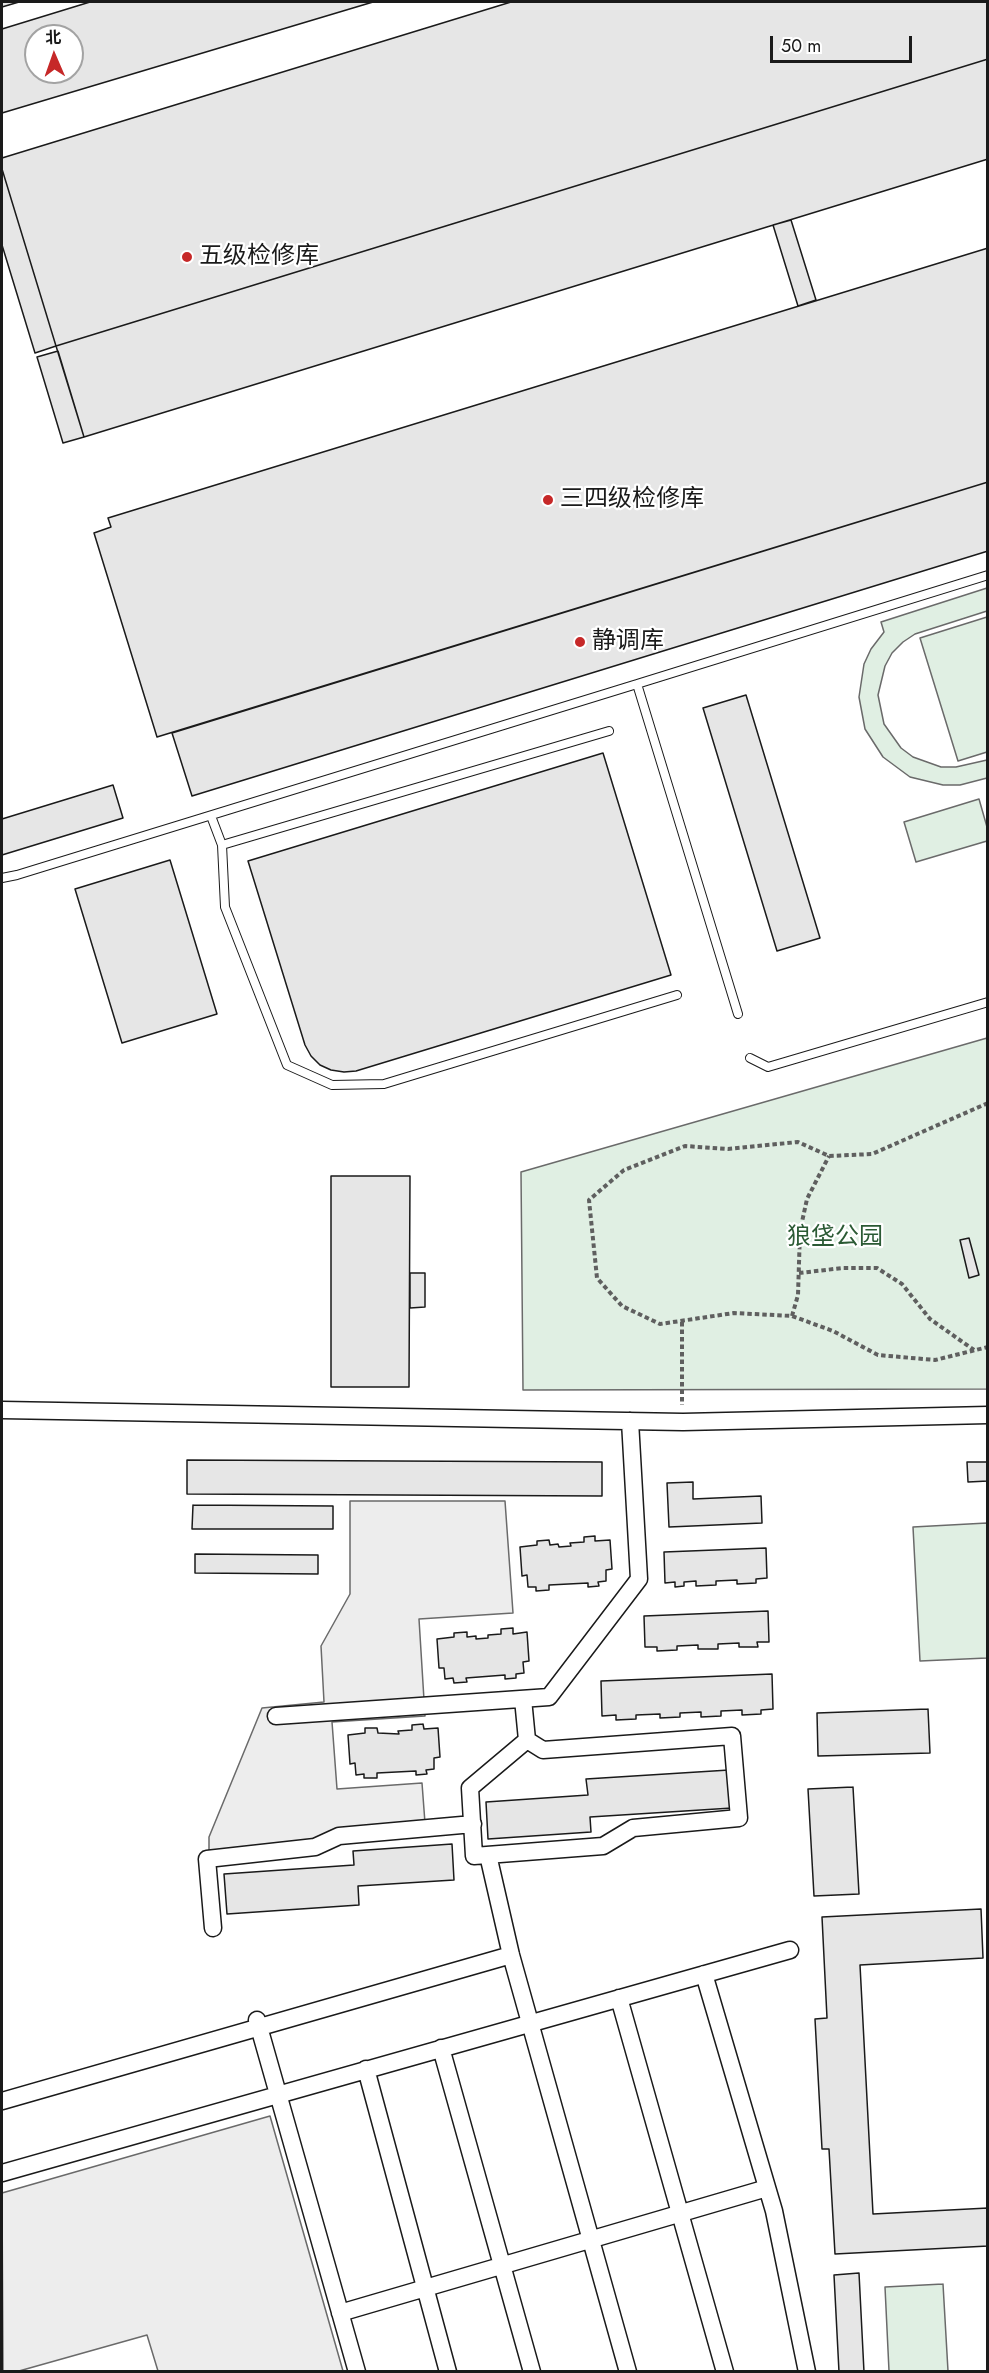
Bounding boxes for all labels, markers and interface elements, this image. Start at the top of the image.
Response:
north arrow [24,24,84,84]
scale bar [773,24,916,62]
text: 北 [45,26,62,49]
text: 50 m [781,33,821,59]
place label: 五级检修库 [199,243,319,271]
marker: 五级检修库 [180,250,194,264]
place label: 三四级检修库 [560,486,704,514]
marker: 三四级检修库 [541,493,555,507]
place label: 静调库 [592,628,664,656]
marker: 静调库 [573,635,587,649]
park label: 狼垡公园 [787,1224,883,1252]

